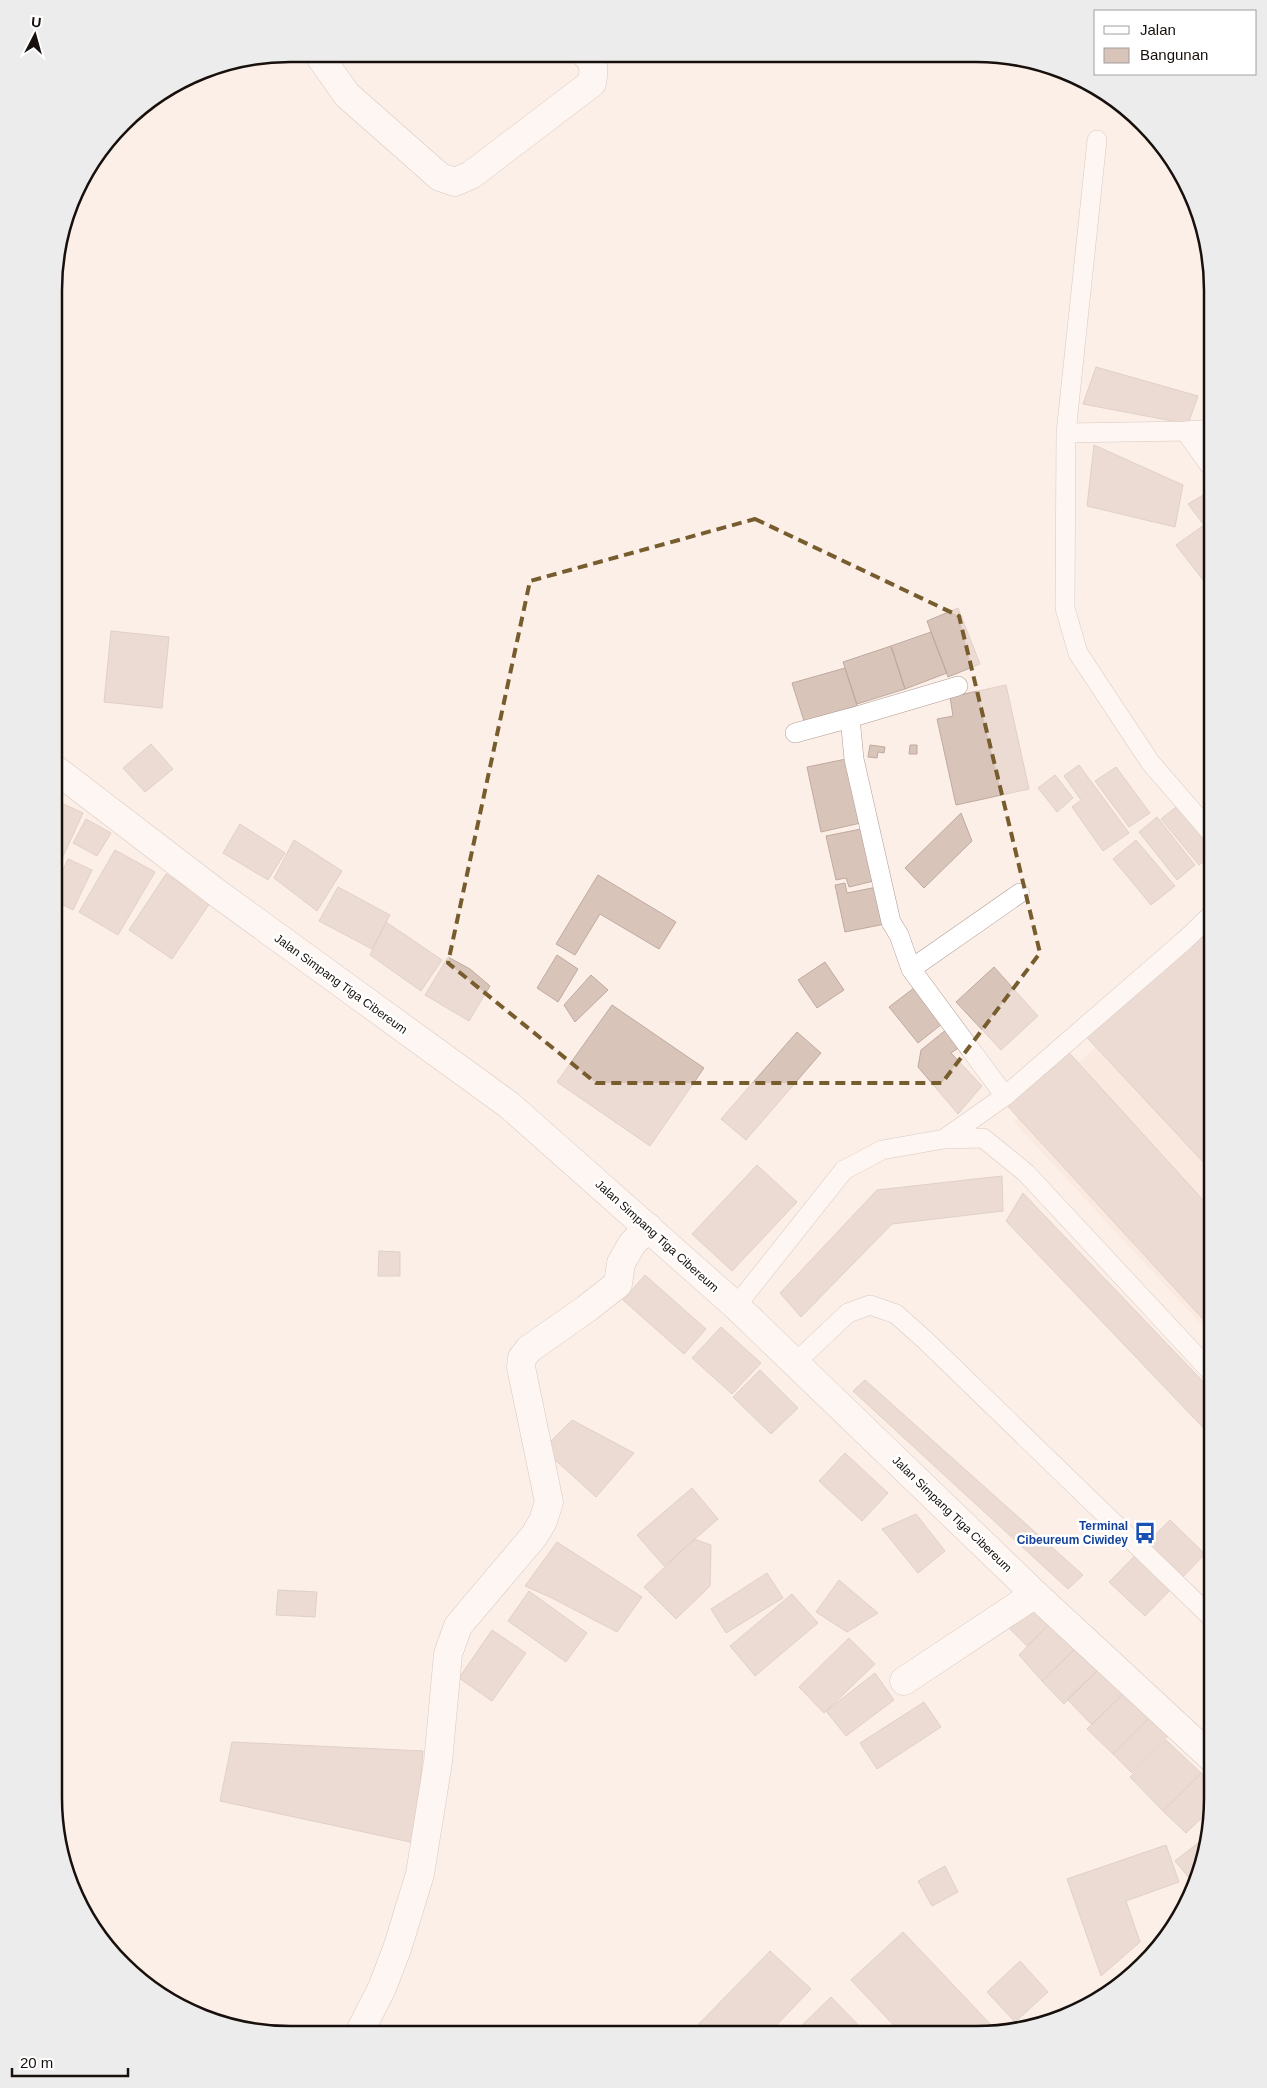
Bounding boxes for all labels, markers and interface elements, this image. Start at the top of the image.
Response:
north arrow [10,10,60,60]
legend [1094,10,1257,75]
text: U [30,14,42,31]
text: Jalan [1140,21,1176,38]
text: Bangunan [1140,46,1208,63]
street label: Jalan Simpang Tiga Cibereum [272,931,410,1037]
street label: Jalan Simpang Tiga Cibereum [593,1177,721,1295]
street label: Jalan Simpang Tiga Cibereum [889,1453,1015,1575]
place label: Terminal Cibeureum Ciwidey [1017,1519,1128,1547]
bus stop icon: Terminal Cibeureum Ciwidey [1132,1520,1158,1546]
scale bar [12,2046,129,2078]
text: 20 m [20,2054,53,2071]

